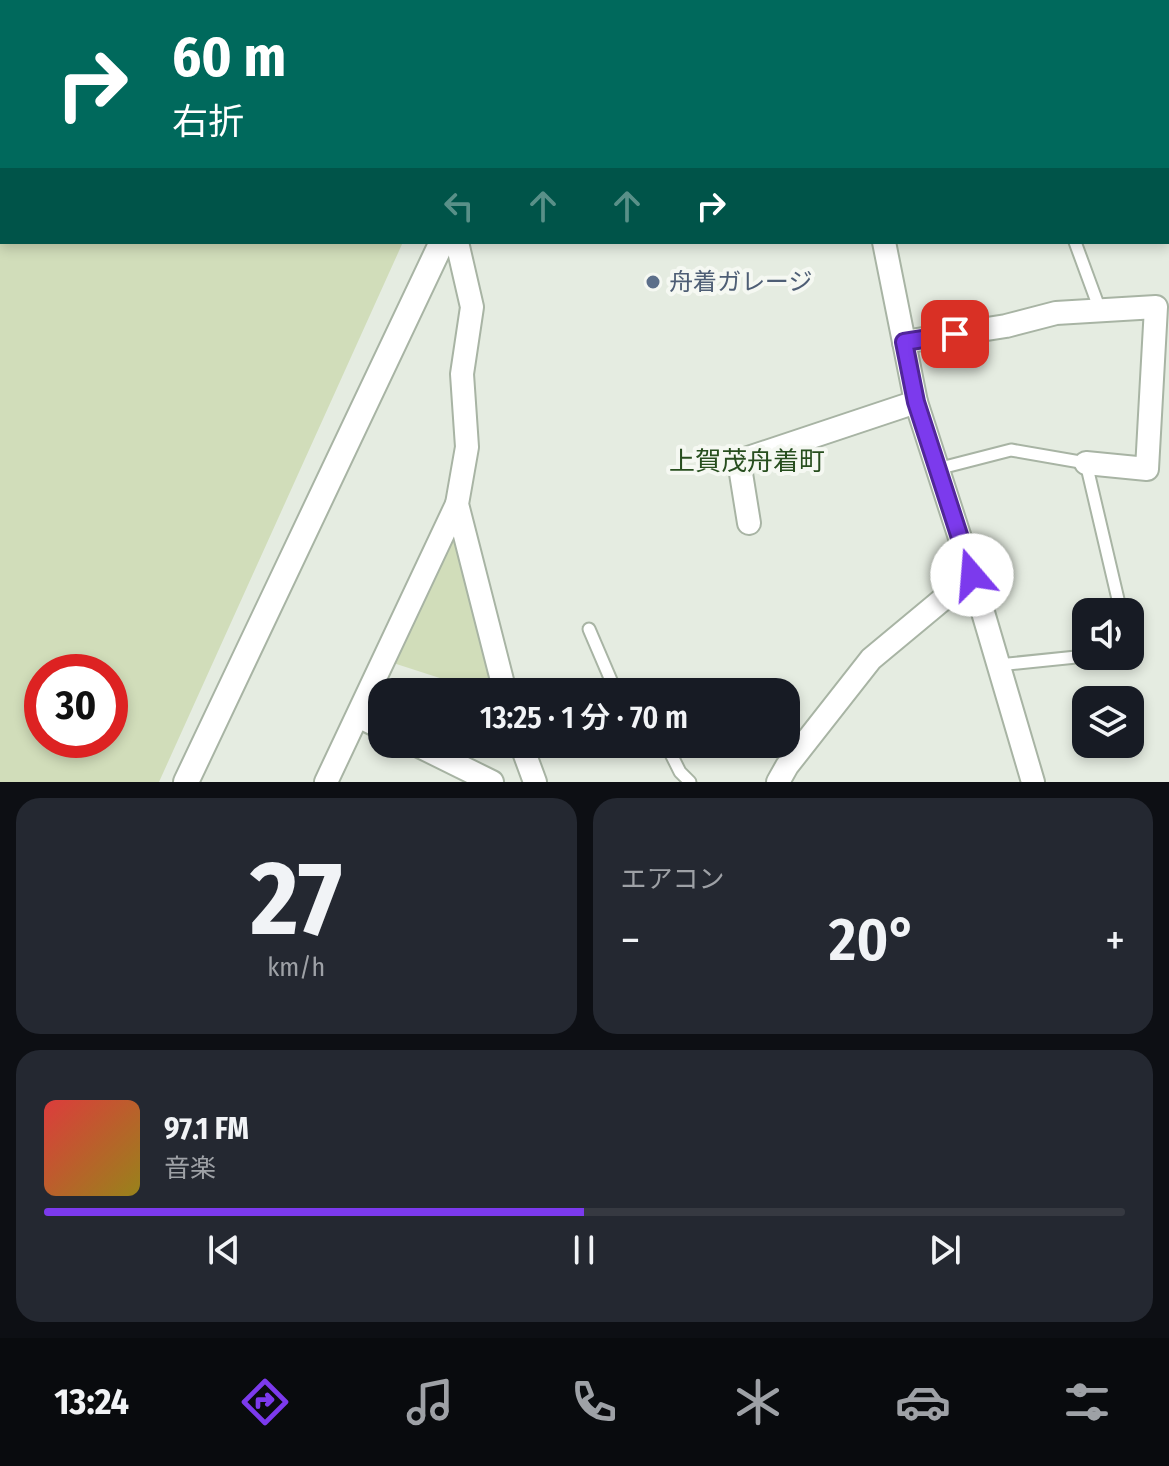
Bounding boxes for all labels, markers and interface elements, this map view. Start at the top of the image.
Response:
text: 60 m [172,24,286,91]
icon: right [40,32,144,136]
text: 右折 [172,100,244,144]
icon: left [437,184,481,228]
icon: ahead [521,184,565,228]
icon: ahead [605,184,649,228]
icon: right [689,184,733,228]
place label: 舟着ガレージ [669,268,813,296]
marker: 舟着ガレージ [644,273,662,291]
pin [921,300,989,368]
icon: arrive [933,312,977,356]
district label: 上賀茂舟着町 [669,446,825,477]
position arrow [930,533,1014,617]
map controls [1072,598,1144,758]
button: sound [1072,598,1144,670]
speed limit sign: 30 [24,654,128,758]
button: layers [1072,686,1144,758]
text: 13:25 · 1 分 · 70 m [480,700,688,736]
text: 27 [250,837,342,962]
text: エアコン [621,864,725,895]
text: 20° [829,904,917,976]
text: − [621,914,640,967]
text: + [1105,914,1125,967]
text: km/h [267,952,325,983]
text: 97.1 FM [164,1111,249,1147]
text: 音楽 [164,1153,216,1184]
icon: previous [202,1228,246,1272]
icon: pause [562,1228,606,1272]
icon: next [923,1228,967,1272]
icon: directions [237,1374,293,1430]
icon: music [402,1374,458,1430]
icon: phone [566,1374,622,1430]
icon: climate [730,1374,786,1430]
icon: car [895,1374,951,1430]
icon: filters [1059,1374,1115,1430]
text: 13:24 [54,1380,129,1424]

